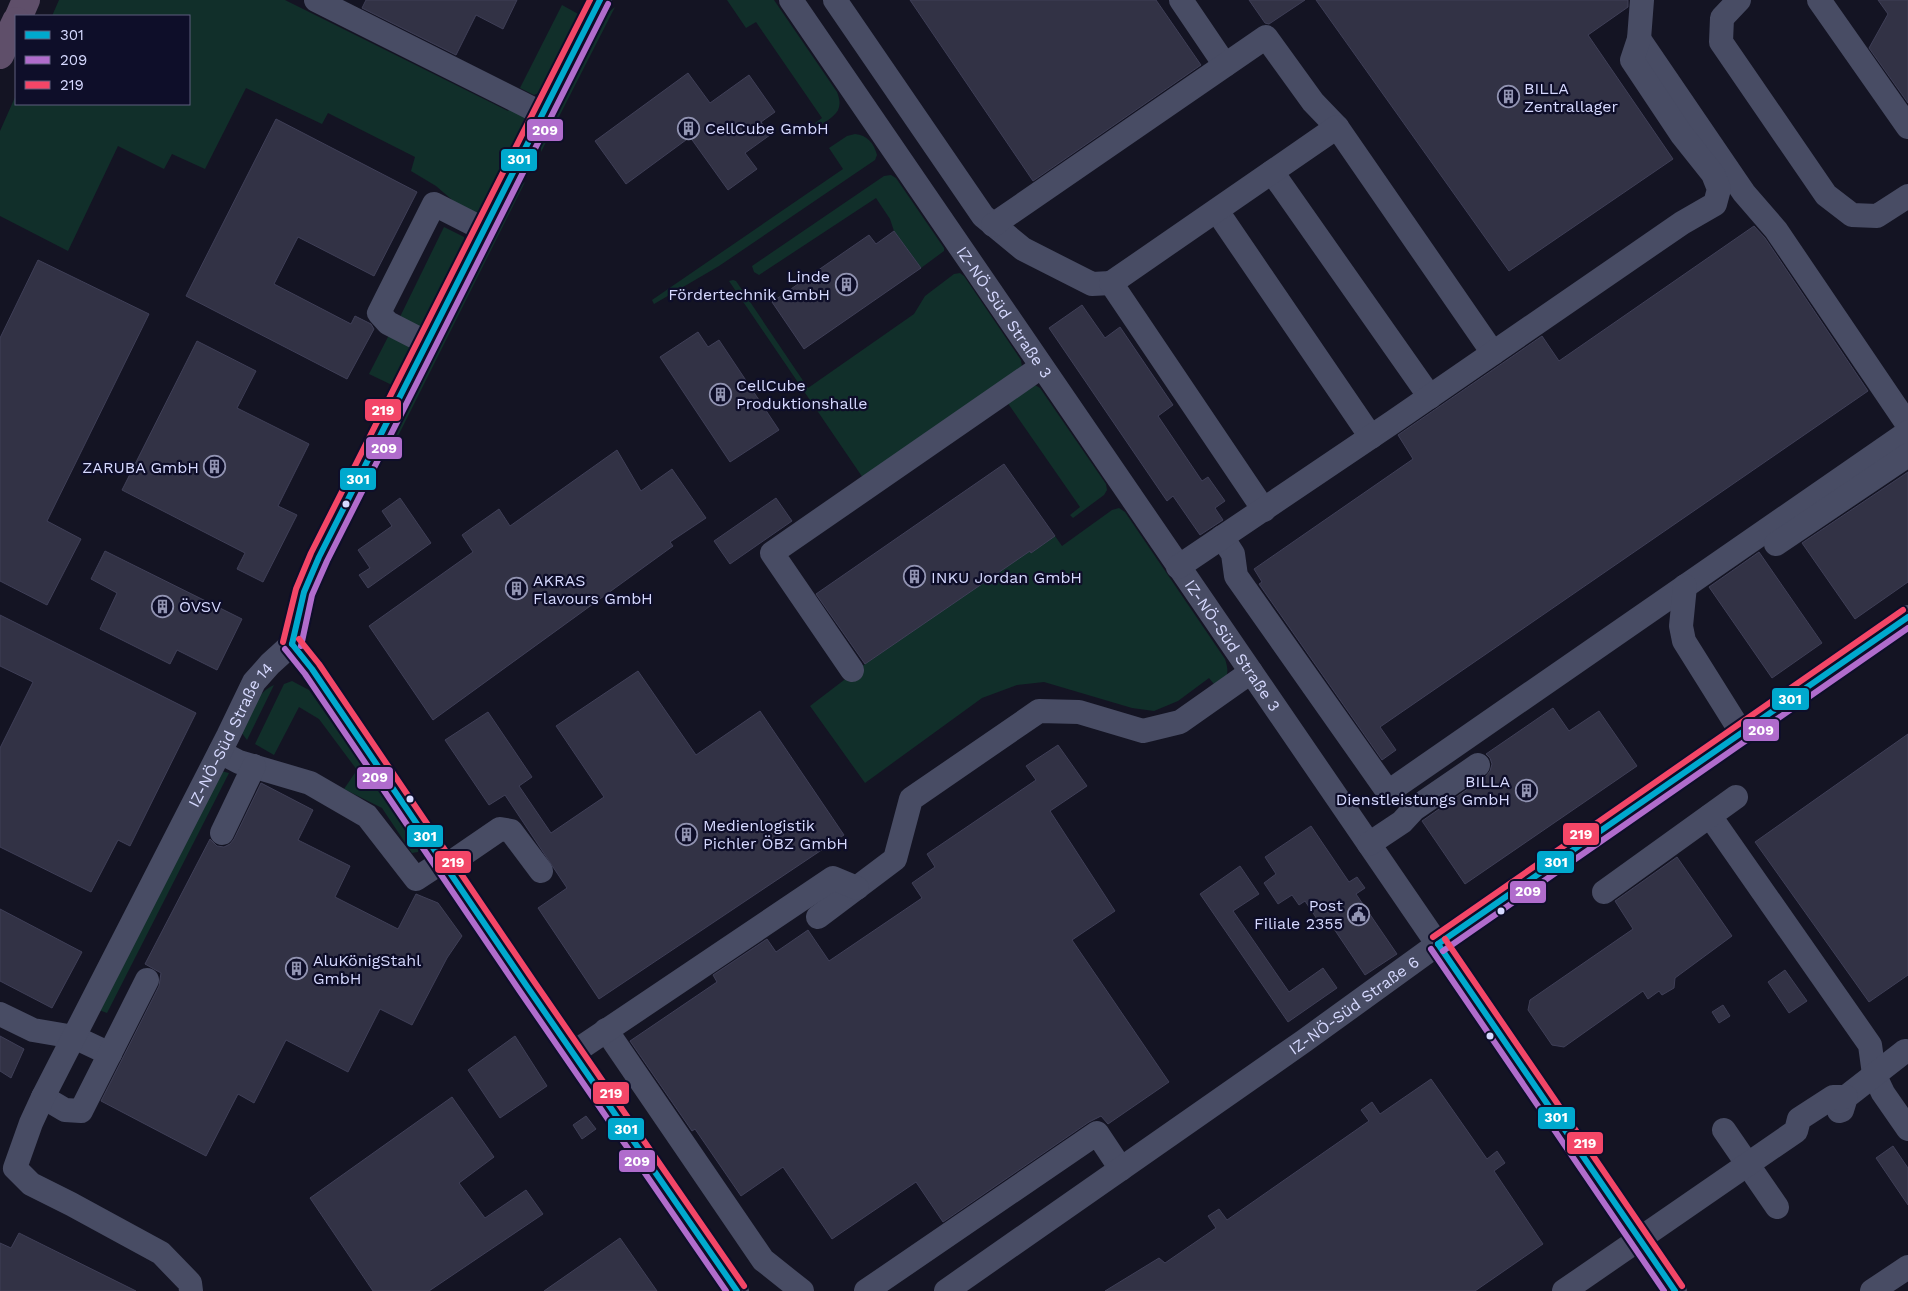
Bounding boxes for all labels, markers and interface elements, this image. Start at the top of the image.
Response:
legend [15,15,190,105]
text: 301 [60,26,84,44]
text: 209 [60,51,87,69]
text: 219 [60,76,84,94]
place label: BILLA Zentrallager [1524,79,1618,116]
building icon: BILLA Zentrallager [1496,85,1520,109]
building icon: CellCube GmbH [677,116,701,140]
line badge: 209 [526,118,564,142]
place label: CellCube GmbH [705,119,829,138]
text: 209 [532,122,558,138]
line badge: 301 [500,148,538,172]
text: 301 [507,151,531,167]
street label: IZ-NÖ-Süd Straße 3 [952,243,1056,382]
place label: Linde Fördertechnik GmbH [668,267,830,304]
building icon: Linde Fördertechnik GmbH [834,273,858,297]
place label: CellCube Produktionshalle [736,376,868,413]
building icon: CellCube Produktionshalle [708,382,732,406]
line badge: 219 [364,398,402,422]
text: 219 [371,402,395,418]
line badge: 209 [365,436,403,460]
text: 209 [371,440,397,456]
building icon: ZARUBA GmbH [203,455,227,479]
place label: ZARUBA GmbH [82,458,199,477]
line badge: 301 [339,467,377,491]
text: 301 [346,471,370,487]
unlabelled marker [341,499,351,509]
building icon: INKU Jordan GmbH [903,565,927,589]
place label: INKU Jordan GmbH [931,568,1082,587]
place label: AKRAS Flavours GmbH [533,571,653,608]
street label: IZ-NÖ-Süd Straße 3 [1181,576,1284,715]
building icon: AKRAS Flavours GmbH [505,577,529,601]
building icon: ÖVSV [151,594,175,618]
place label: ÖVSV [179,597,221,616]
street label: IZ-NÖ-Süd Straße 14 [184,658,277,810]
line badge: 301 [1771,687,1810,711]
text: 301 [1778,691,1802,707]
line badge: 209 [1742,718,1780,742]
text: 209 [1748,722,1774,738]
line badge: 209 [356,766,394,790]
text: 209 [362,769,388,785]
place label: BILLA Dienstleistungs GmbH [1336,772,1510,809]
building icon: BILLA Dienstleistungs GmbH [1514,778,1538,802]
unlabelled marker [405,794,415,804]
place label: Medienlogistik Pichler ÖBZ GmbH [703,816,848,853]
building icon: Medienlogistik Pichler ÖBZ GmbH [675,822,699,846]
line badge: 219 [1562,822,1600,846]
line badge: 301 [406,824,444,848]
text: 219 [1569,826,1593,842]
text: 301 [413,828,437,844]
line badge: 219 [434,850,472,874]
line badge: 301 [1536,850,1575,874]
text: 219 [441,854,465,870]
text: 301 [1544,854,1568,870]
line badge: 209 [1509,880,1547,904]
text: 209 [1515,883,1541,899]
place label: Post Filiale 2355 [1254,896,1343,933]
public building icon: Post Filiale 2355 [1347,902,1371,926]
unlabelled marker [1496,906,1506,916]
place label: AluKönigStahl GmbH [313,951,421,988]
street label: IZ-NÖ-Süd Straße 6 [1285,952,1423,1059]
building icon: AluKönigStahl GmbH [285,957,309,981]
unlabelled marker [1485,1031,1495,1041]
line badge: 219 [592,1081,630,1105]
text: 219 [599,1085,623,1101]
line badge: 301 [1537,1106,1576,1130]
text: 301 [1544,1109,1568,1125]
line badge: 301 [607,1117,645,1141]
text: 301 [614,1121,638,1137]
line badge: 219 [1566,1131,1604,1155]
text: 219 [1573,1135,1597,1151]
line badge: 209 [618,1149,656,1173]
text: 209 [624,1153,650,1169]

